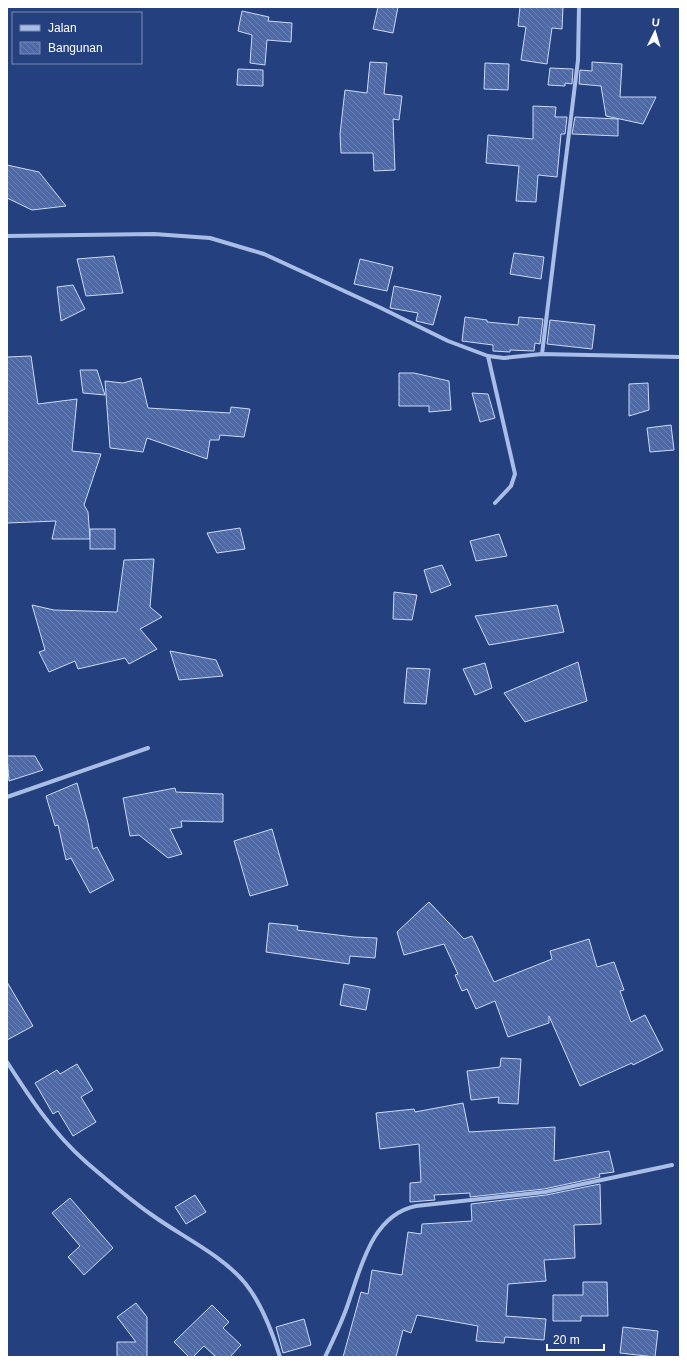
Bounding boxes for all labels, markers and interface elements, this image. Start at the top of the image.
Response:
legend [12,12,142,64]
north arrow [635,12,675,52]
text: U [651,16,660,28]
text: Jalan [48,21,77,35]
text: Bangunan [48,41,103,55]
scale bar [547,1326,604,1352]
text: 20 m [553,1333,580,1347]

